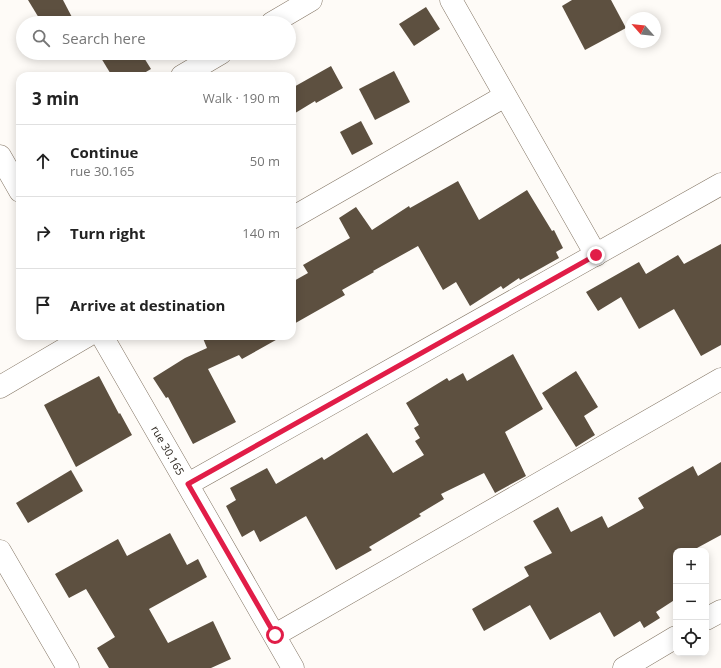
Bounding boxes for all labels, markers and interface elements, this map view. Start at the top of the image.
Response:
north arrow [625,12,661,48]
search box [16,16,296,60]
icon: search [30,27,52,49]
text: Search here [62,28,146,48]
text: 3 min [32,87,79,110]
text: Walk · 190 m [203,89,280,107]
text: Continue [70,142,138,162]
icon: ahead [32,150,54,172]
text: 50 m [250,152,280,170]
text: rue 30.165 [70,162,135,180]
icon: right [32,222,54,244]
text: Turn right [70,223,145,243]
text: 140 m [242,224,280,242]
route end [587,246,605,264]
icon: arrive [32,294,54,316]
text: Arrive at destination [70,295,225,315]
street label: rue 30.165 [148,423,188,478]
map controls [673,548,709,656]
button: + [673,548,709,584]
button: − [673,584,709,620]
button: locate [673,620,709,656]
route start [266,626,284,644]

